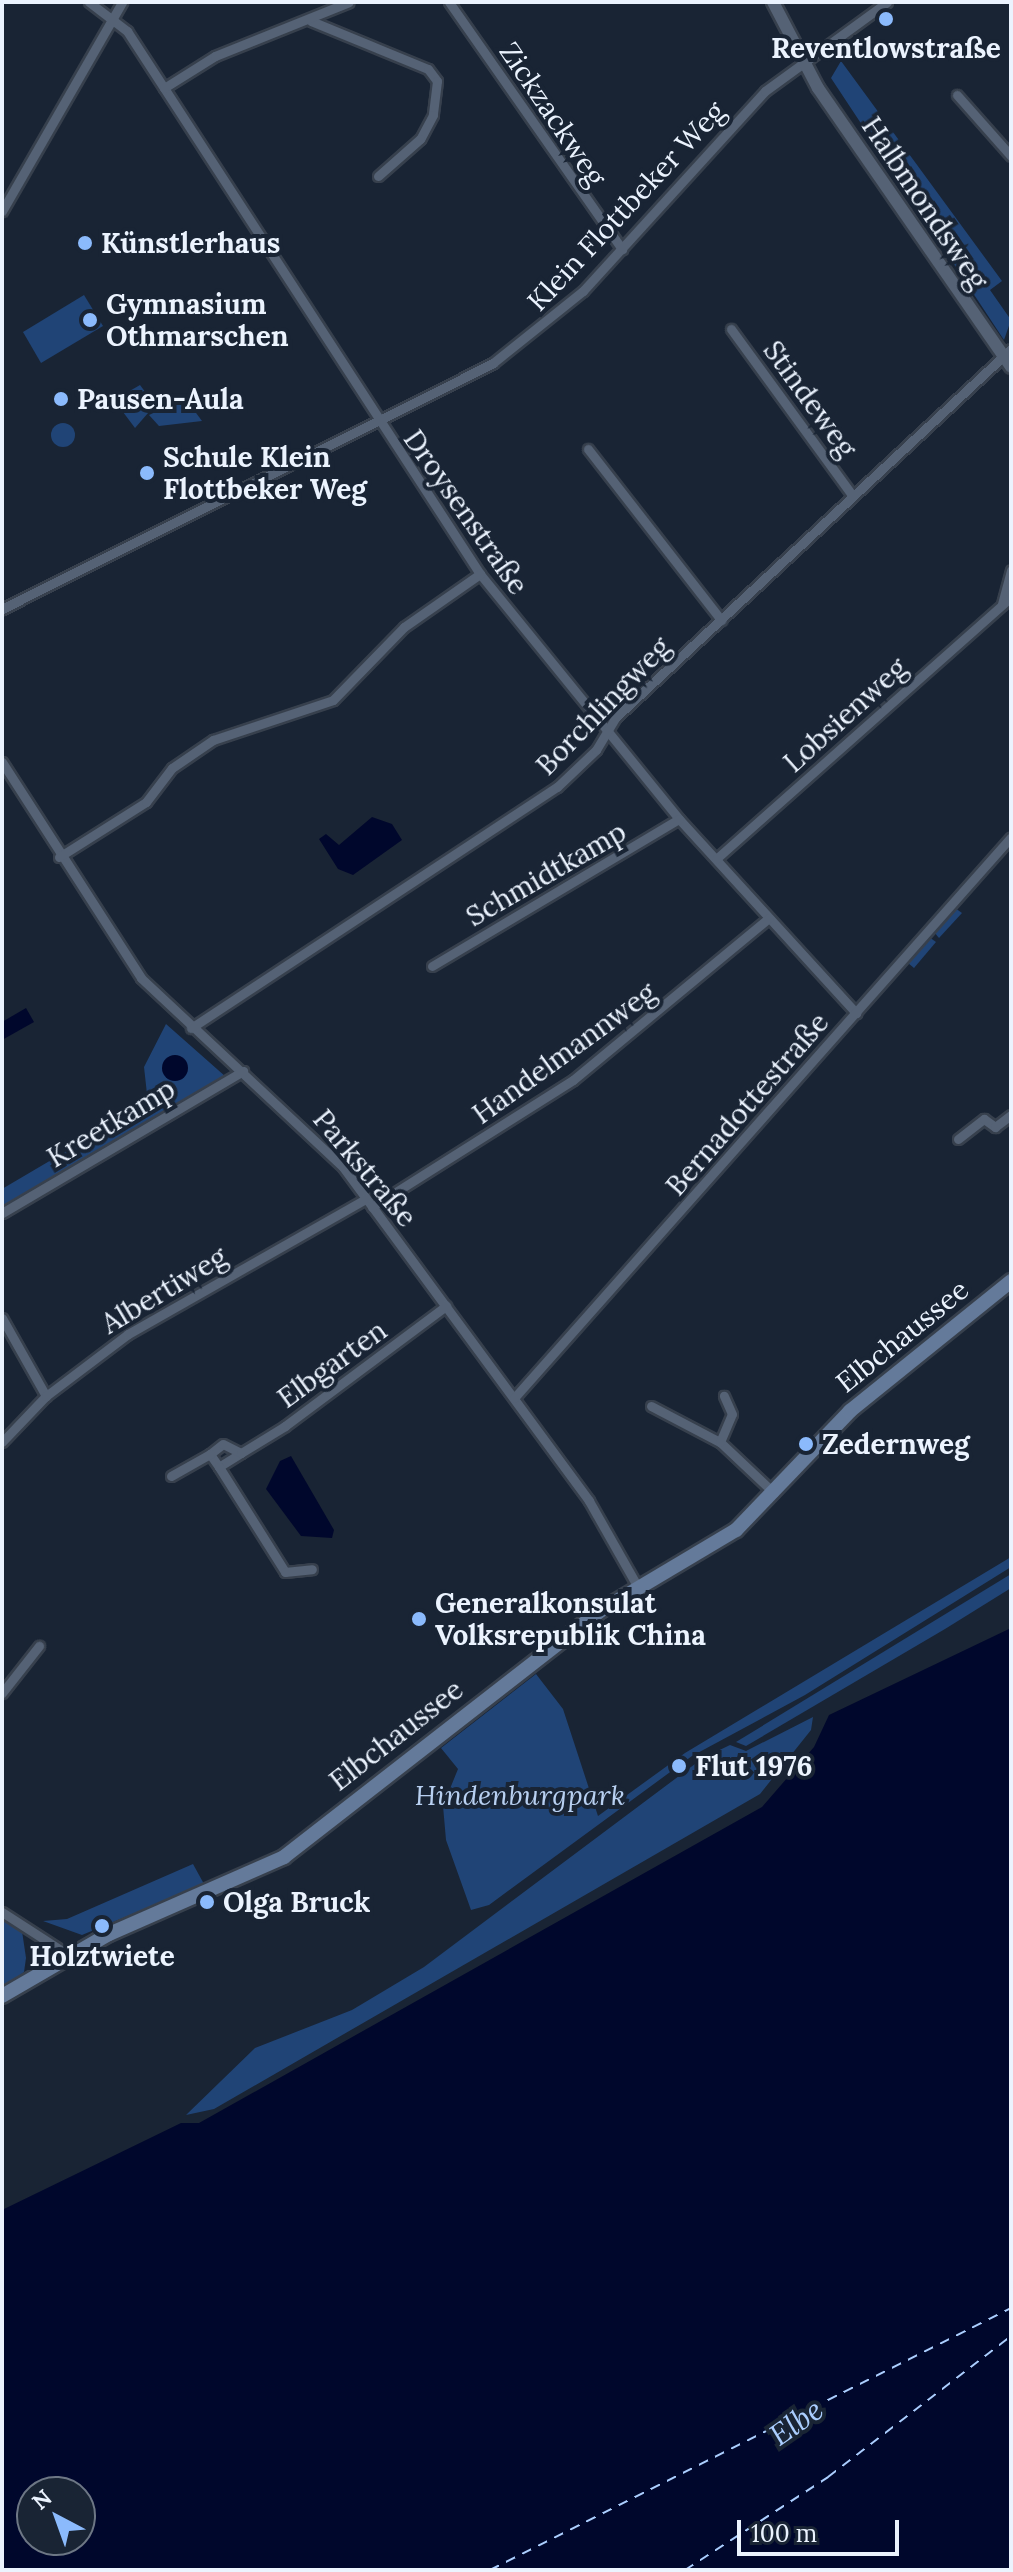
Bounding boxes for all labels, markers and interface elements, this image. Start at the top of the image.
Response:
marker: Reventlowstraße [877,10,895,28]
place label: Reventlowstraße [771,31,1001,65]
street label: Zickzackweg [493,36,613,192]
street label: Klein Flottbeker Weg [520,94,732,318]
street label: Halbmondsweg [855,110,995,296]
place label: Künstlerhaus [101,226,280,260]
marker: Künstlerhaus [76,234,94,252]
place label: Gymnasium Othmarschen [106,287,289,353]
marker: Gymnasium Othmarschen [81,311,99,329]
street label: Stindeweg [756,334,864,464]
place label: Pausen-Aula [77,382,244,416]
marker: Pausen-Aula [52,390,70,408]
street label: Droysenstraße [397,423,535,601]
place label: Schule Klein Flottbeker Weg [163,440,367,506]
marker: Schule Klein Flottbeker Weg [138,464,156,482]
street label: Borchlingweg [529,630,677,782]
street label: Lobsienweg [776,651,914,779]
street label: Schmidtkamp [460,815,632,933]
street label: Handelmannweg [466,975,662,1131]
street label: Bernadottestraße [659,1006,835,1202]
street label: Kreetkamp [41,1072,181,1174]
street label: Parkstraße [306,1103,424,1233]
street label: Albertiweg [95,1239,233,1341]
street label: Elbchaussee [829,1273,975,1399]
street label: Elbgarten [271,1313,393,1415]
place label: Zedernweg [822,1427,970,1461]
marker: Zedernweg [797,1435,815,1453]
place label: Generalkonsulat Volksrepublik China [435,1586,706,1652]
marker: Generalkonsulat Volksrepublik China [410,1610,428,1628]
street label: Elbchaussee [323,1672,469,1798]
place label: Flut 1976 [695,1749,813,1783]
marker: Flut 1976 [670,1757,688,1775]
park label: Hindenburgpark [415,1778,625,1812]
place label: Olga Bruck [223,1885,370,1919]
marker: Olga Bruck [198,1893,216,1911]
marker: Holztwiete [93,1917,111,1935]
place label: Holztwiete [29,1939,175,1973]
water label: Elbe [762,2391,830,2453]
north arrow [16,2476,96,2556]
text: N [26,2483,57,2516]
scale bar [741,2504,903,2554]
text: 100 m [751,2518,817,2549]

